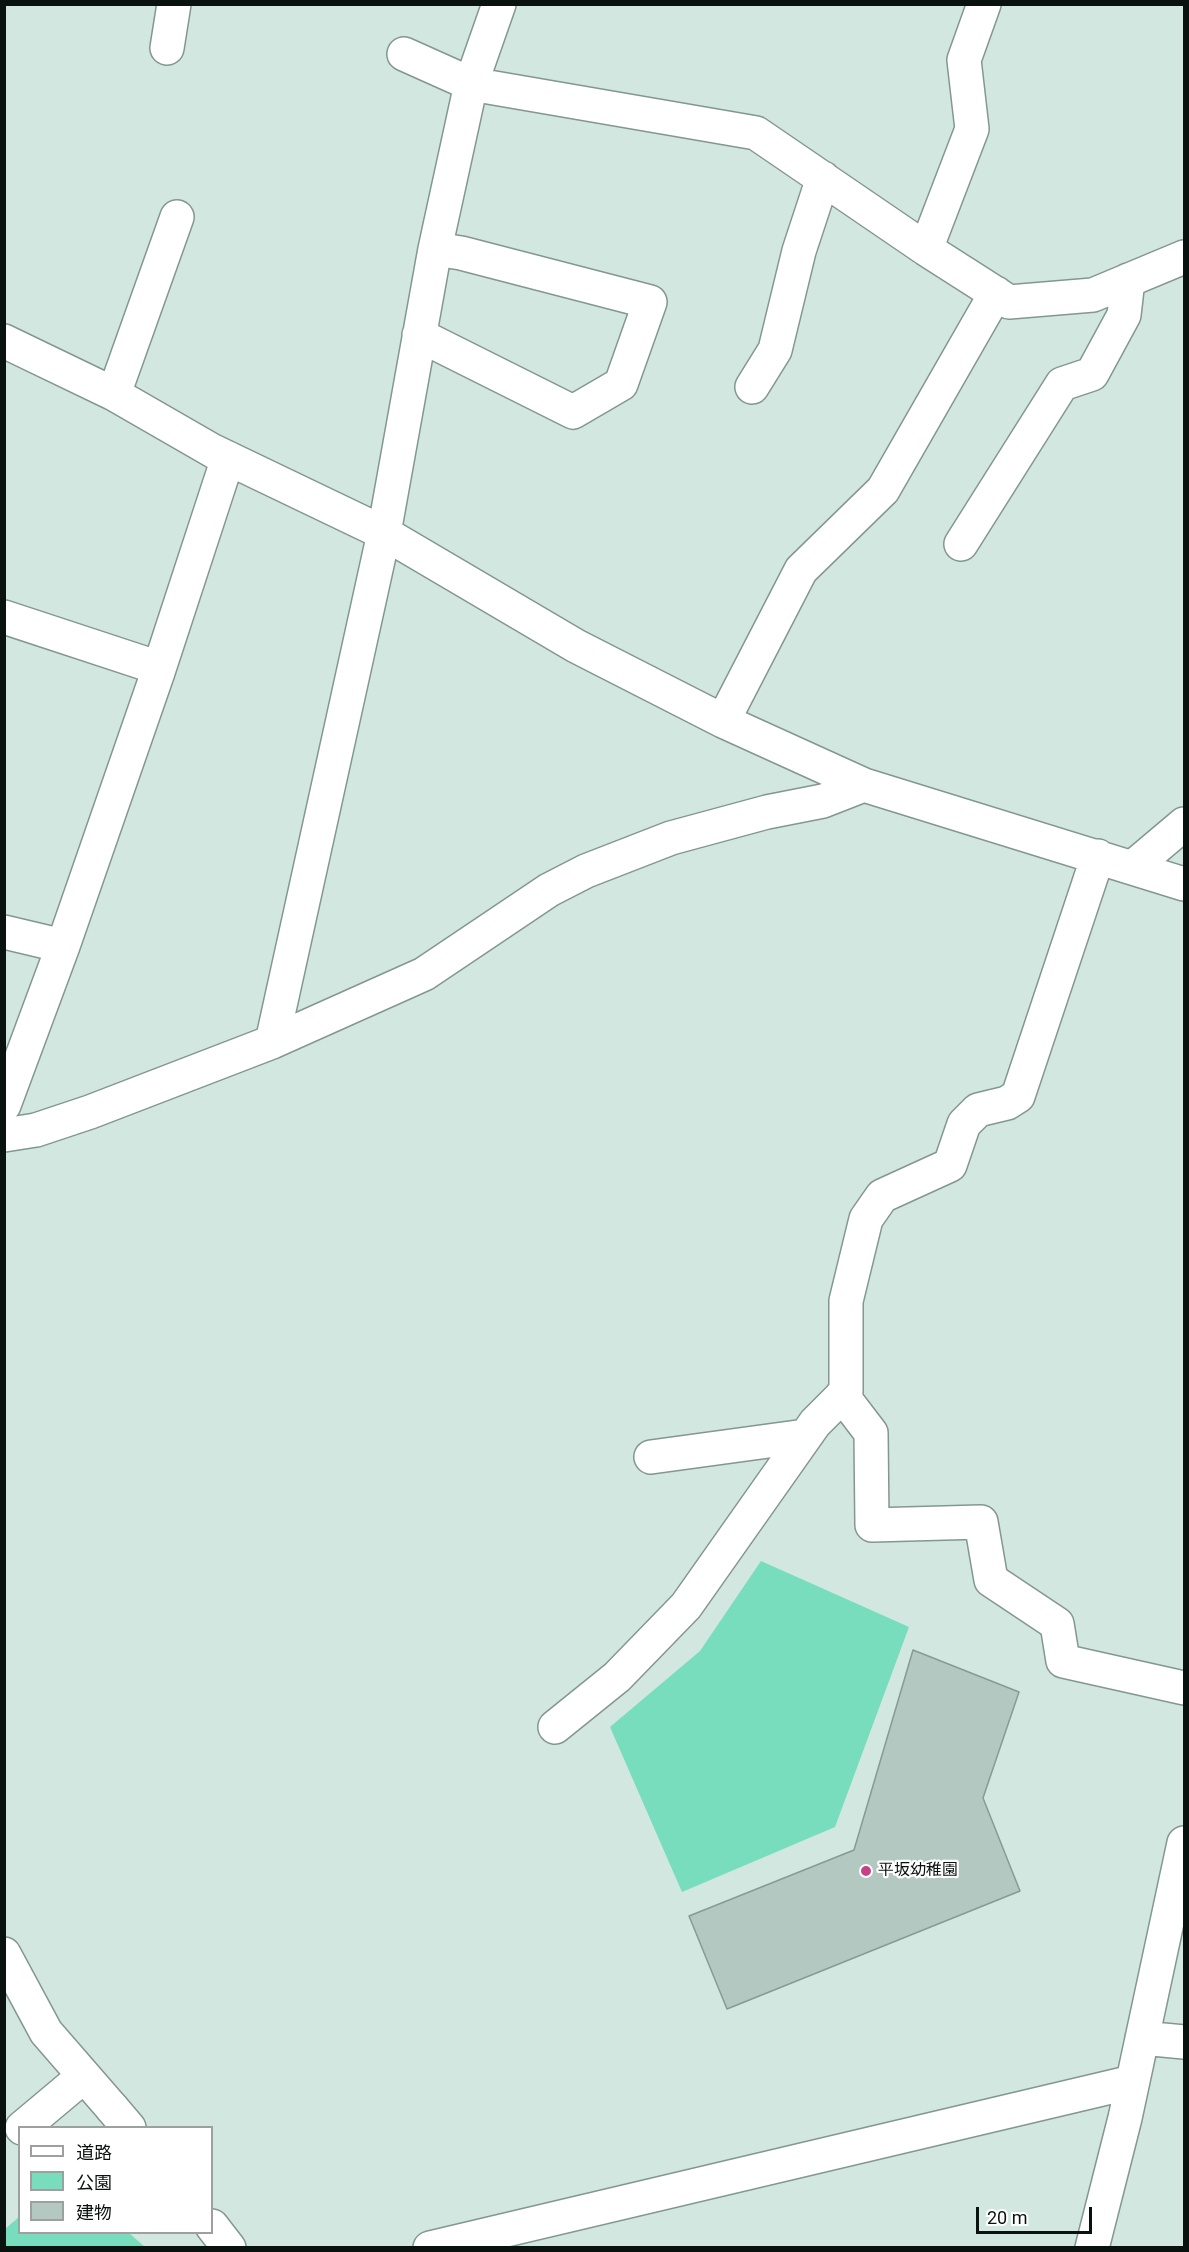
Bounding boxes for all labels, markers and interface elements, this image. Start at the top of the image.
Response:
place label: 平坂幼稚園 [878,1861,958,1881]
marker: 平坂幼稚園 [859,1864,873,1878]
legend [18,2126,213,2234]
text: 道路 [76,2142,112,2163]
text: 公園 [76,2172,112,2193]
scale bar [979,2195,1094,2233]
text: 建物 [76,2202,112,2223]
text: 20 m [987,2207,1027,2228]

